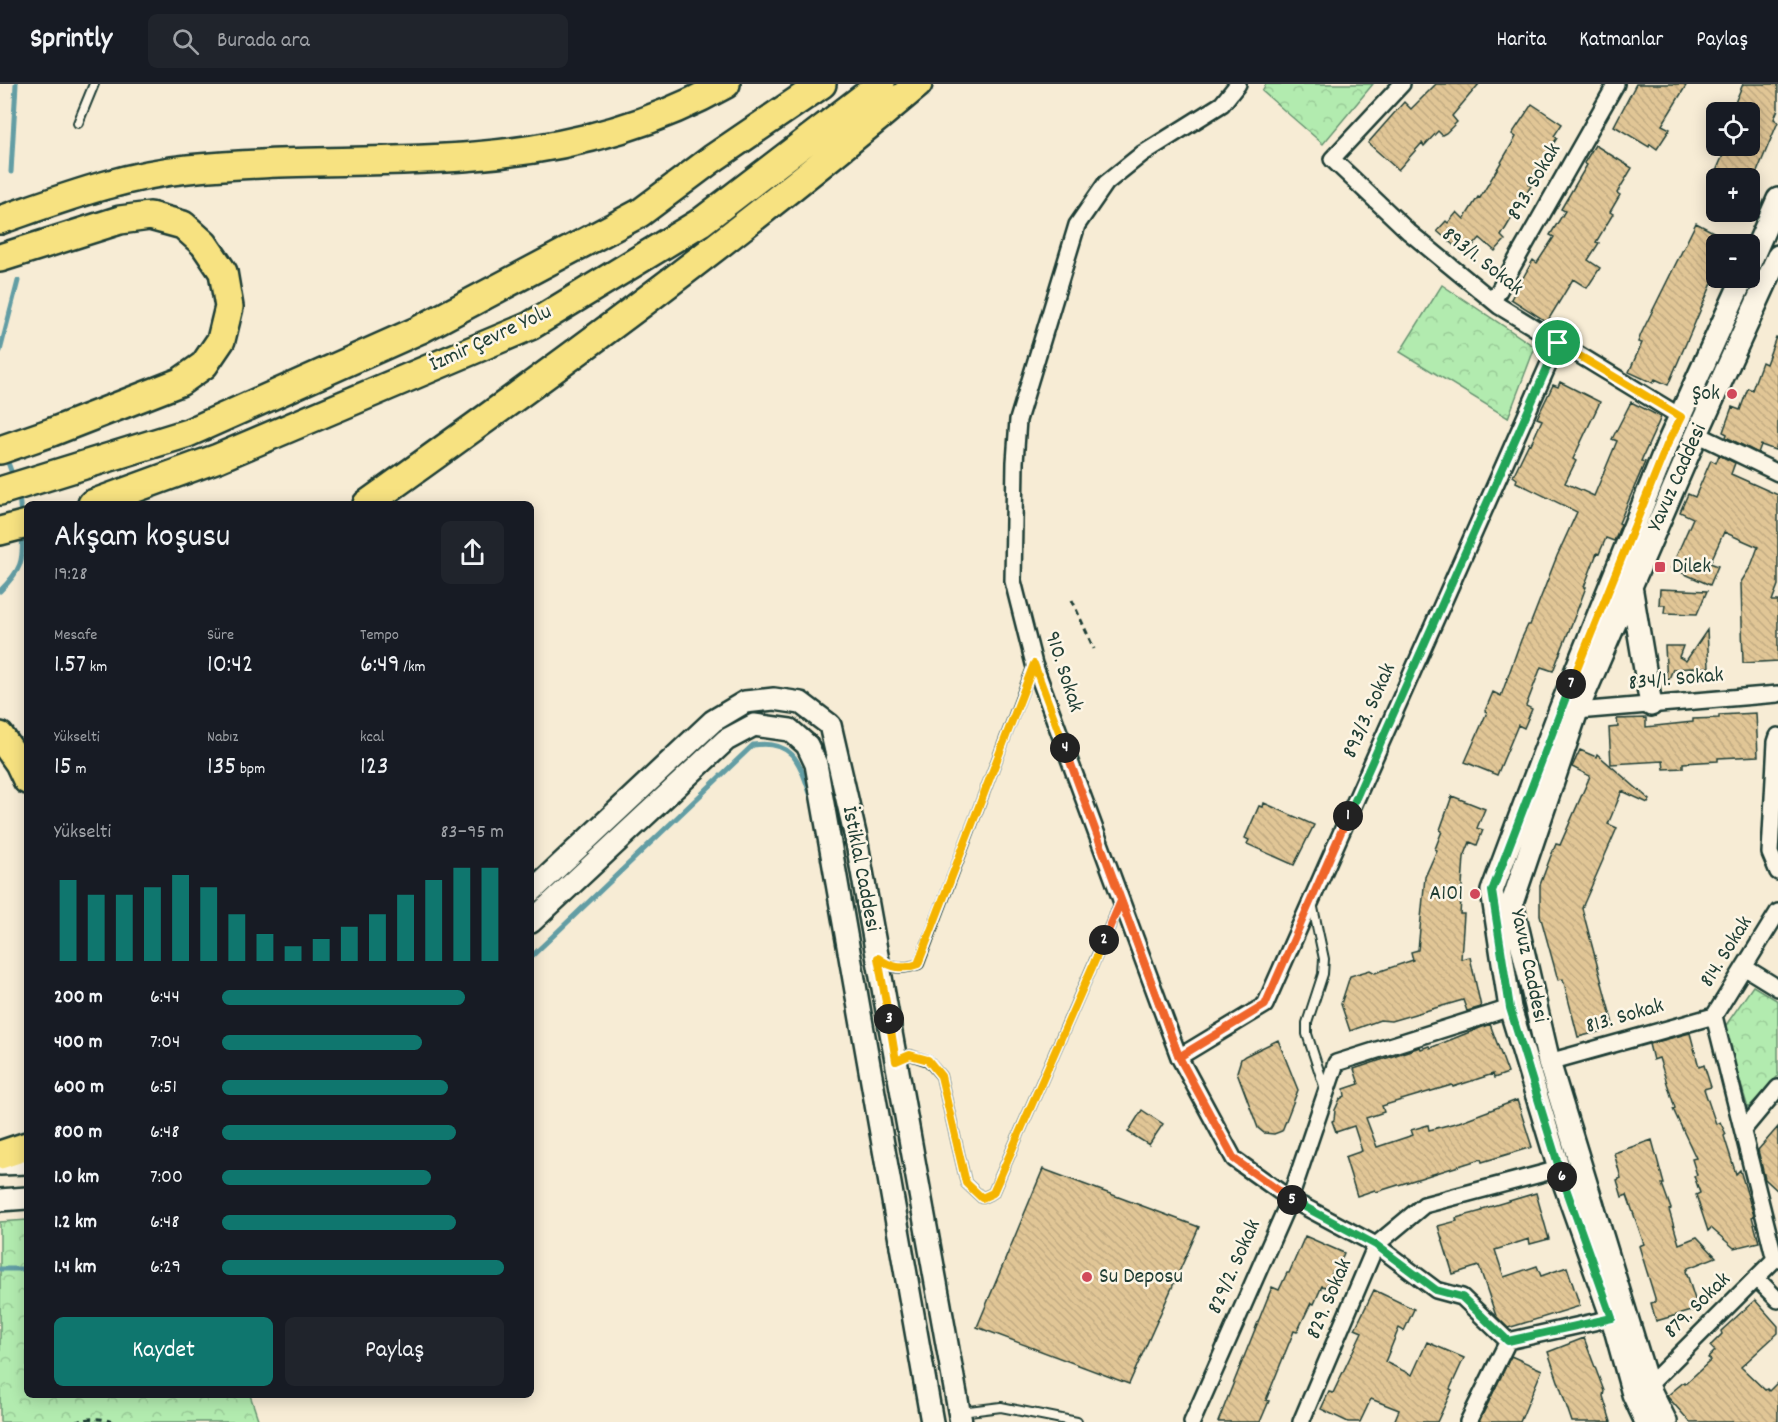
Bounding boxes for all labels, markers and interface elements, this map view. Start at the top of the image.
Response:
search box [148,14,568,68]
text: Sprintly [30,21,112,61]
icon: search [169,25,202,58]
text: Burada ara [217,26,310,57]
text: Harita [1496,26,1546,56]
text: Katmanlar [1579,26,1663,56]
text: Paylaş [1696,26,1748,56]
map controls [1706,102,1760,288]
button: locate [1706,102,1760,156]
street label: 893. Sokak [1500,137,1570,227]
button: + [1706,168,1760,222]
street label: 893/1. Sokak [1435,220,1529,304]
button: − [1706,234,1760,288]
street label: İzmir Çevre Yolu [425,297,557,381]
pin [1532,317,1583,368]
icon: arrive [1541,326,1574,359]
place label: Şok [1692,379,1720,410]
marker: Şok [1725,387,1739,401]
street label: Yavuz Caddesi [1640,419,1716,537]
text: Akşam koşusu [54,515,230,562]
button: share [441,521,504,584]
place label: Dilek [1672,552,1711,583]
marker: Dilek [1653,560,1667,574]
text: 19:28 [54,561,88,589]
text: Mesafe [54,624,97,647]
text: Süre [207,624,234,647]
text: Tempo [360,624,399,647]
street label: 910. Sokak [1035,628,1091,716]
text: 1.57 [54,647,86,684]
text: 10:42 [207,647,253,684]
text: 6:49 [360,647,400,684]
text: km [86,656,107,679]
text: /km [400,656,426,679]
street label: 893/3. Sokak [1335,658,1405,764]
street label: 834/1. Sokak [1627,660,1725,700]
pin: 7 [1556,669,1586,699]
text: 7 [1568,672,1574,695]
text: Yükselti [54,726,100,749]
text: Nabız [207,726,238,749]
text: kcal [360,726,384,749]
pin: 4 [1050,733,1080,763]
text: 4 [1062,736,1068,759]
text: 15 [54,749,72,786]
text: 135 [207,749,236,786]
text: 123 [360,749,389,786]
text: m [72,758,86,781]
text: bpm [236,758,265,781]
pin: 1 [1333,801,1363,831]
street label: İstiklal Caddesi [833,804,887,934]
text: 1 [1346,804,1350,827]
text: Yükselti [54,819,111,847]
text: 83–95 m [440,819,504,847]
place label: A101 [1429,879,1463,910]
marker: A101 [1468,887,1482,901]
street label: Yavuz Caddesi [1501,906,1555,1026]
street label: 814. Sokak [1693,910,1761,994]
pin: 2 [1089,925,1119,955]
text: 2 [1101,928,1108,951]
text: 200 m [54,984,103,1012]
text: 6:44 [150,984,180,1012]
street label: 813. Sokak [1582,991,1668,1043]
pin: 3 [874,1004,904,1034]
text: 3 [885,1007,893,1030]
text: 400 m [54,1029,102,1057]
text: 7:04 [150,1029,180,1057]
text: 600 m [54,1074,104,1102]
text: 6:51 [150,1074,177,1102]
text: 800 m [54,1119,102,1147]
text: 6:48 [150,1119,179,1147]
pin: 6 [1547,1162,1577,1192]
text: 1.0 km [54,1164,99,1192]
text: 7:00 [150,1164,183,1192]
text: 6 [1558,1165,1566,1188]
pin: 5 [1277,1185,1307,1215]
text: 5 [1288,1188,1296,1211]
text: 1.2 km [54,1209,97,1237]
text: 6:48 [150,1209,179,1237]
street label: 829/2. Sokak [1200,1215,1270,1319]
text: 1.4 km [54,1254,97,1282]
text: 6:29 [150,1254,181,1282]
street label: 829. Sokak [1299,1254,1361,1344]
place label: Su Deposu [1099,1262,1183,1293]
street label: 879. Sokak [1657,1265,1739,1347]
marker: Su Deposu [1080,1270,1094,1284]
button: Kaydet [54,1317,273,1386]
button: Paylaş [285,1317,504,1386]

